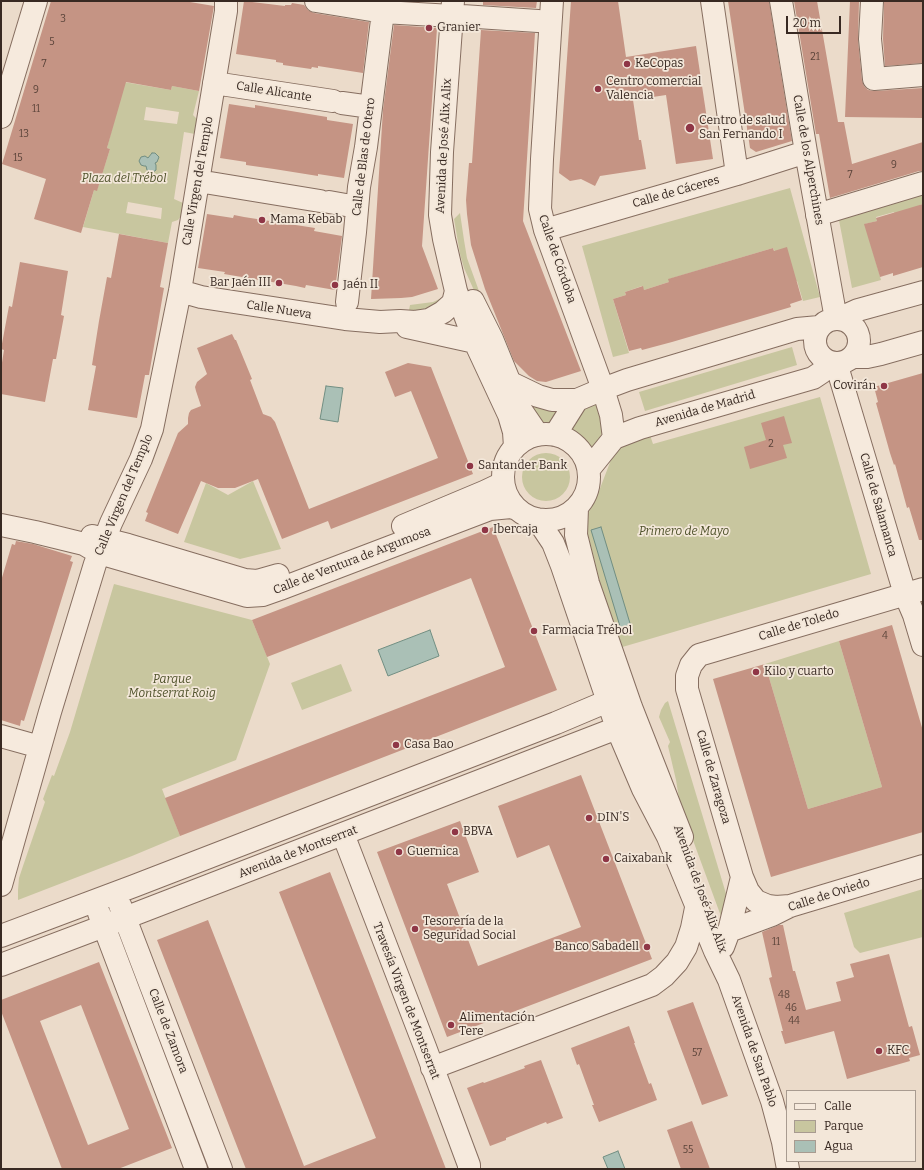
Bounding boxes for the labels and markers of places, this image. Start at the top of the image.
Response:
place label: Granier [437,21,480,35]
marker: Granier [424,23,434,33]
place label: KeCopas [635,57,683,71]
marker: KeCopas [622,59,632,69]
place label: Centro comercial Valencia [606,75,702,103]
marker: Centro comercial Valencia [593,84,603,94]
place label: Centro de salud San Fernando I [699,114,786,142]
marker: Centro de salud San Fernando I [684,122,696,134]
place label: Mama Kebab [270,213,342,227]
marker: Mama Kebab [257,215,267,225]
place label: Bar Jaén III [210,276,271,290]
marker: Bar Jaén III [274,278,284,288]
place label: Jaén II [343,278,378,292]
marker: Jaén II [330,280,340,290]
place label: Covirán [833,379,876,393]
marker: Covirán [879,381,889,391]
place label: Santander Bank [478,459,567,473]
marker: Santander Bank [465,461,475,471]
place label: Ibercaja [493,523,538,537]
marker: Ibercaja [480,525,490,535]
place label: Farmacia Trébol [542,624,632,638]
marker: Farmacia Trébol [529,626,539,636]
place label: Kilo y cuarto [764,665,834,679]
marker: Kilo y cuarto [751,667,761,677]
place label: Casa Bao [404,738,454,752]
marker: Casa Bao [391,740,401,750]
place label: DIN'S [597,811,629,825]
marker: DIN'S [584,813,594,823]
place label: BBVA [463,825,493,839]
marker: BBVA [450,827,460,837]
place label: Guernica [407,845,459,859]
marker: Guernica [394,847,404,857]
place label: Caixabank [614,852,672,866]
marker: Caixabank [601,854,611,864]
place label: Tesorería de la Seguridad Social [423,915,516,943]
marker: Tesorería de la Seguridad Social [410,924,420,934]
place label: Banco Sabadell [555,940,639,954]
marker: Banco Sabadell [642,942,652,952]
place label: Alimentación Tere [459,1011,535,1039]
marker: Alimentación Tere [446,1020,456,1030]
place label: KFC [887,1044,909,1058]
marker: KFC [874,1046,884,1056]

